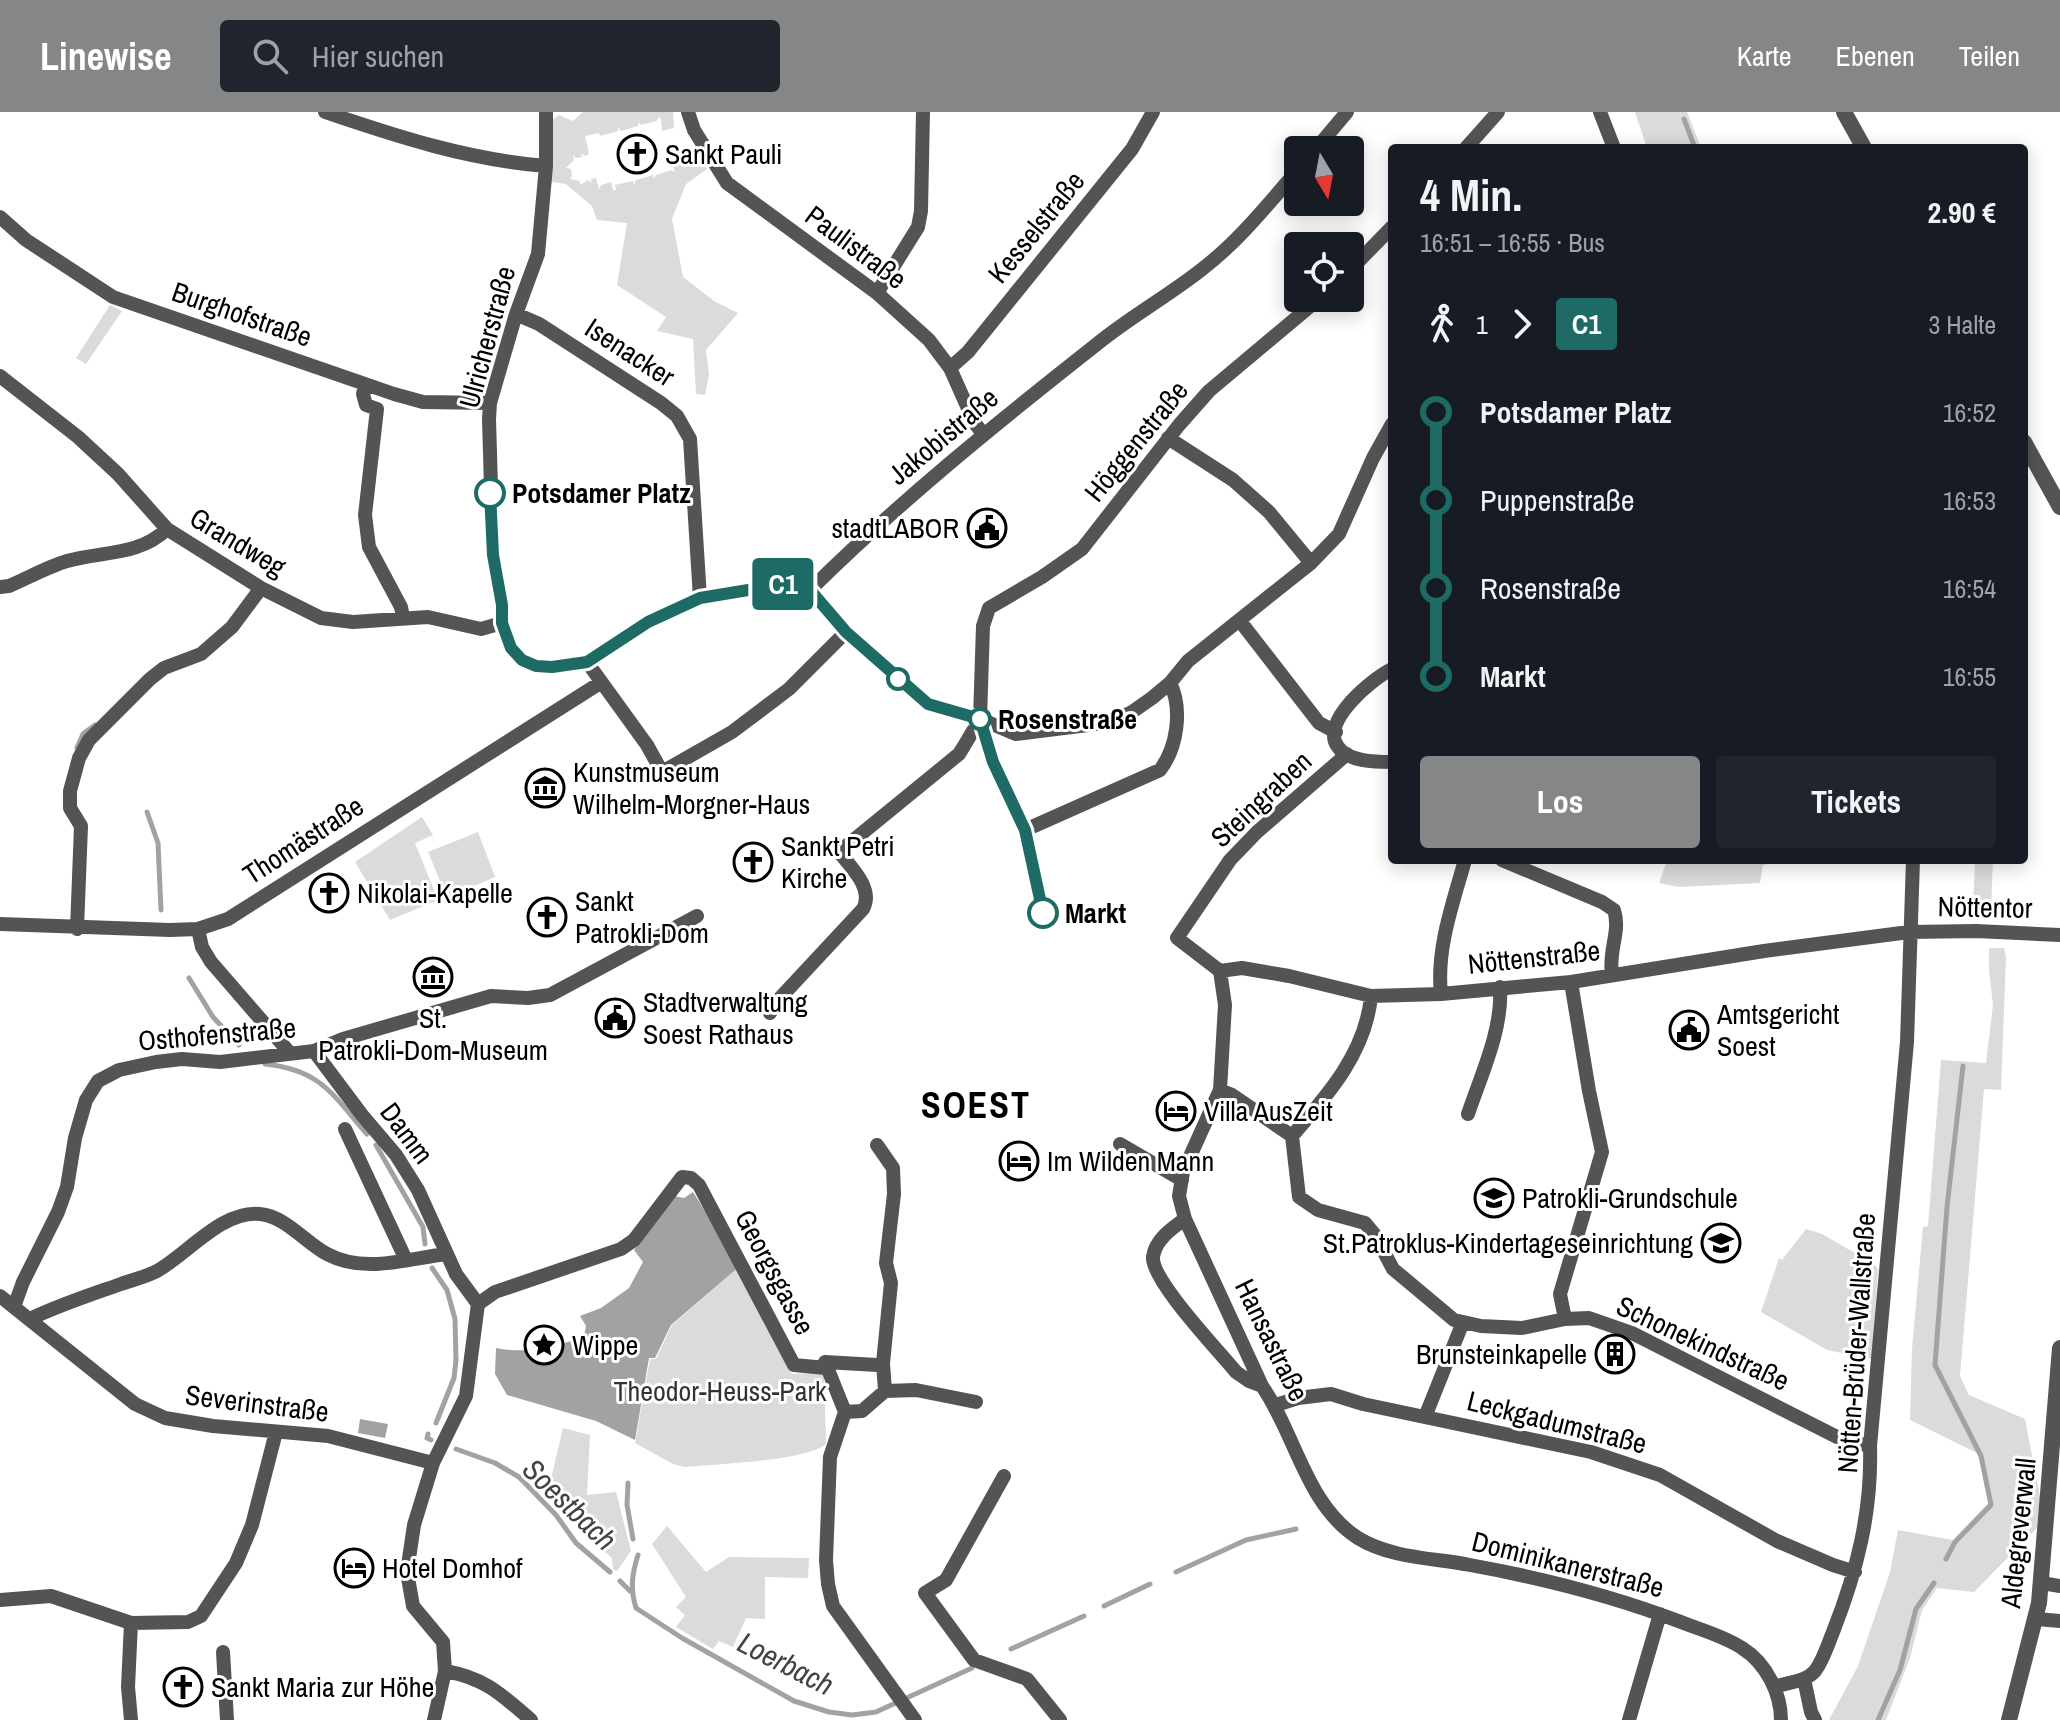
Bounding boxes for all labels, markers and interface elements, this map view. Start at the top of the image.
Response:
search box [220,20,780,92]
text: Linewise [40,31,172,82]
icon: search [248,34,292,78]
text: Hier suchen [312,36,444,76]
text: Karte [1737,37,1792,75]
text: Ebenen [1836,37,1915,75]
text: Teilen [1959,37,2020,75]
church icon: Sankt Pauli [616,133,658,175]
place label: Sankt Pauli [665,135,782,173]
north arrow [1284,136,1364,216]
map controls [1284,136,1364,312]
street label: Kesselstraße [979,163,1093,291]
text: 4 Min. [1420,165,1522,225]
text: 2.90 € [1928,192,1996,232]
street label: Paulistraße [798,196,914,298]
text: 16:51 – 16:55 · Bus [1420,225,1605,260]
button: locate [1284,232,1364,312]
street label: Ulricherstraße [450,262,524,412]
street label: Burghofstraße [167,272,317,356]
icon: walk [1420,302,1464,346]
icon: forward [1500,302,1544,346]
text: C1 [1572,305,1601,343]
text: 1 [1476,307,1488,342]
text: 3 Halte [1928,307,1996,342]
street label: Isenacker [578,309,682,395]
street label: Höggenstraße [1075,373,1197,509]
street label: Jakobistraße [880,379,1006,493]
text: Potsdamer Platz [1480,392,1671,432]
text: 16:52 [1943,395,1996,430]
place label: Potsdamer Platz [512,474,691,512]
marker: Potsdamer Platz [475,478,505,508]
text: Puppenstraße [1480,480,1635,520]
text: 16:53 [1943,483,1996,518]
street label: Grandweg [183,498,293,586]
public building icon: stadtLABOR [966,507,1008,549]
place label: stadtLABOR [831,509,959,547]
line badge: C1 [747,558,819,610]
text: C1 [768,565,798,603]
text: Rosenstraße [1480,568,1621,608]
text: 16:54 [1943,571,1996,606]
text: Markt [1480,656,1546,696]
text: 16:55 [1943,659,1996,694]
unlabelled marker [887,668,909,690]
place label: Rosenstraße [998,700,1137,738]
marker: Rosenstraße [969,708,991,730]
street label: Steingraben [1202,742,1320,856]
place label: Kunstmuseum Wilhelm-Morgner-Haus [573,753,810,823]
button: Los [1420,756,1700,848]
button: Tickets [1716,756,1996,848]
museum icon: Kunstmuseum Wilhelm-Morgner-Haus [524,767,566,809]
street label: Thomästraße [235,787,371,893]
place label: Sankt Petri Kirche [781,827,895,897]
church icon: Sankt Petri Kirche [732,841,774,883]
church icon: Nikolai-Kapelle [308,872,350,914]
place label: Nikolai-Kapelle [357,874,513,912]
place label: Sankt Patrokli-Dom [575,882,709,952]
street label: Nöttentor [1937,887,2033,927]
place label: Markt [1065,894,1127,932]
church icon: Sankt Patrokli-Dom [526,896,568,938]
marker: Markt [1028,898,1058,928]
street label: Nöttenstraße [1466,931,1602,983]
museum icon: St. Patrokli-Dom-Museum [412,956,454,998]
place label: Stadtverwaltung Soest Rathaus [643,983,808,1053]
place label: Amtsgericht Soest [1716,995,1840,1065]
public building icon: Stadtverwaltung Soest Rathaus [594,997,636,1039]
place label: St. Patrokli-Dom-Museum [318,999,548,1069]
street label: Osthofenstraße [137,1008,297,1060]
public building icon: Amtsgericht Soest [1668,1009,1710,1051]
district label: SOEST [921,1081,1031,1129]
hotel icon: Villa AusZeit [1155,1090,1197,1132]
place label: Villa AusZeit [1204,1092,1333,1130]
street label: Damm [371,1095,443,1171]
hotel icon: Im Wilden Mann [998,1140,1040,1182]
place label: Im Wilden Mann [1047,1142,1214,1180]
school or university icon: Patrokli-Grundschule [1473,1177,1515,1219]
place label: Patrokli-Grundschule [1522,1179,1738,1217]
street label: Georgsgasse [726,1203,824,1341]
street label: Nötten-Brüder-Wallstraße [1828,1212,1884,1474]
school or university icon: St.Patroklus-Kindertageseinrichtung [1700,1222,1742,1264]
place label: St.Patroklus-Kindertageseinrichtung [1323,1224,1693,1262]
street label: Hansastraße [1226,1273,1318,1407]
street label: Schonekindstraße [1611,1286,1795,1400]
place icon: Wippe [523,1324,565,1366]
place label: Wippe [572,1326,638,1364]
building icon: Brunsteinkapelle [1594,1333,1636,1375]
place label: Brunsteinkapelle [1416,1335,1587,1373]
park label: Theodor-Heuss-Park [613,1372,827,1410]
street label: Severinstraße [183,1375,331,1431]
street label: Leckgadumstraße [1463,1381,1651,1463]
water label: Soestbach [514,1449,626,1559]
street label: Aldegreverwall [1991,1456,2045,1611]
street label: Dominikanerstraße [1468,1522,1668,1606]
hotel icon: Hotel Domhof [333,1547,375,1589]
place label: Hotel Domhof [382,1549,523,1587]
water label: Loerbach [731,1622,841,1704]
church icon: Sankt Maria zur Höhe [162,1666,204,1708]
place label: Sankt Maria zur Höhe [211,1668,434,1706]

